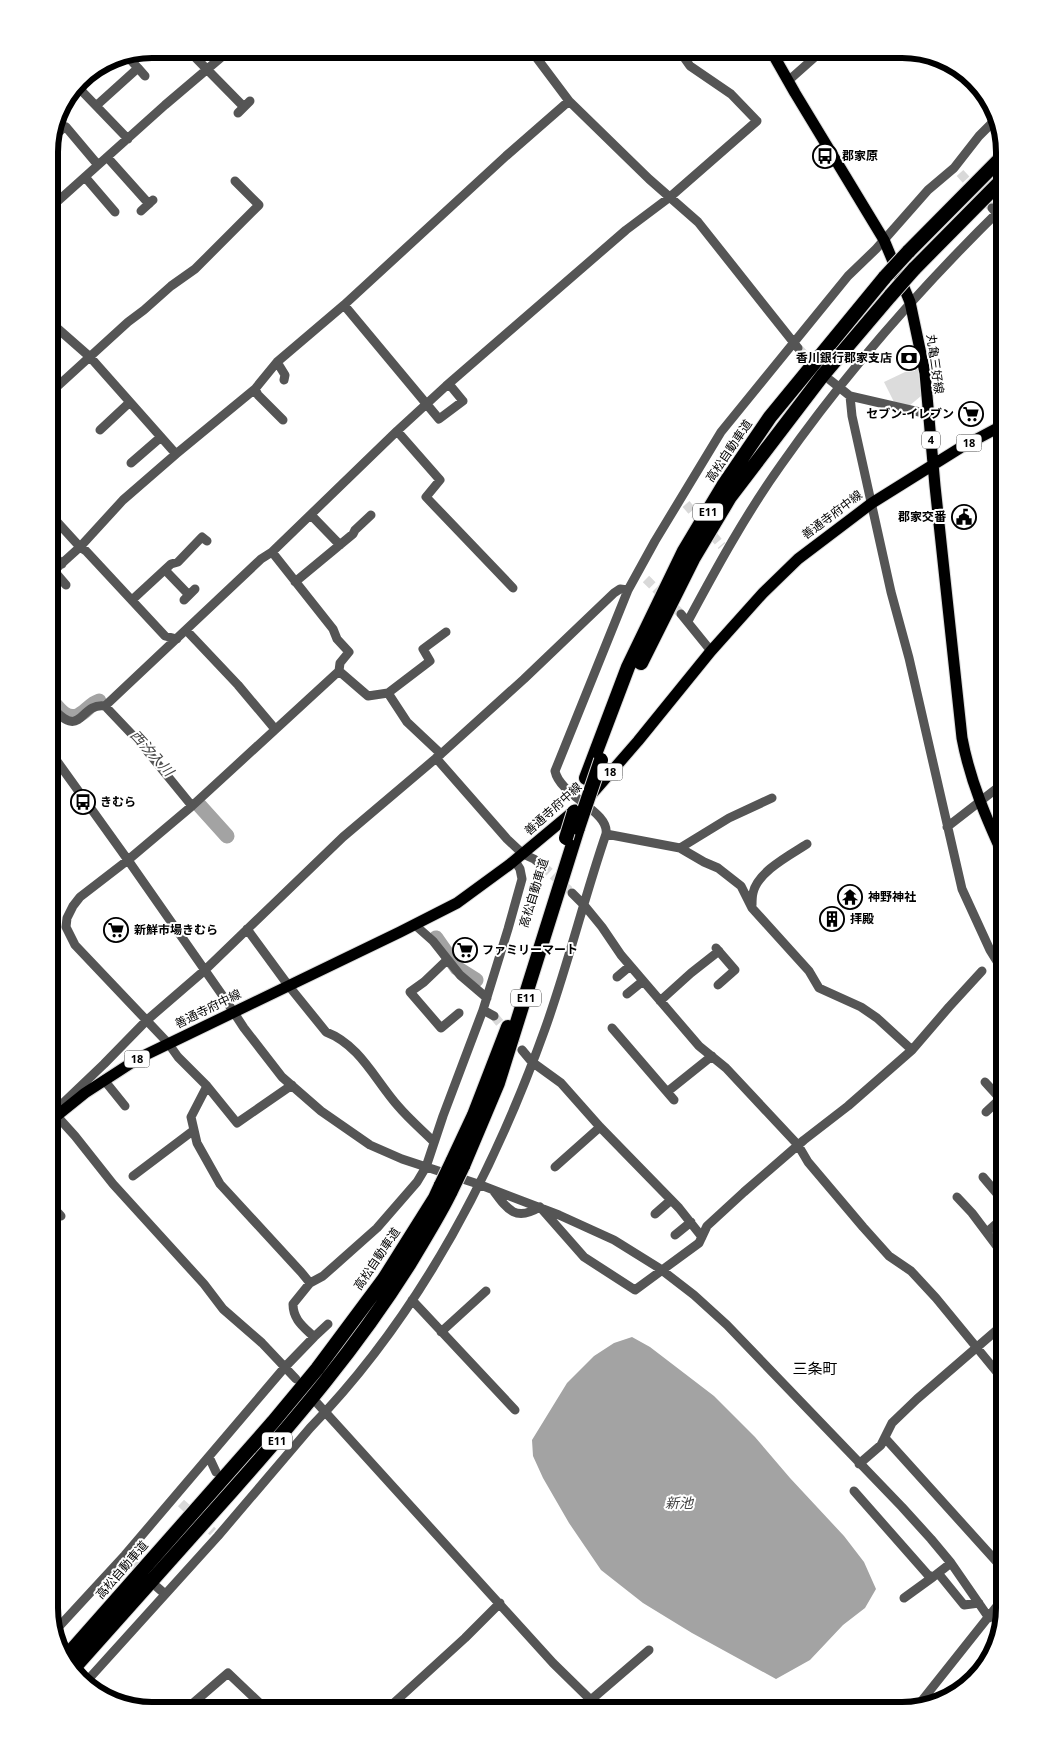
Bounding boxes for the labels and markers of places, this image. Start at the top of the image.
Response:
bus stop icon: 郡家原 [812,143,838,169]
place label: 郡家原 [842,147,878,164]
bank icon: 香川銀行郡家支店 [896,345,922,371]
place label: 香川銀行郡家支店 [796,349,892,366]
supermarket icon: セブン-イレブン [958,401,984,427]
place label: セブン-イレブン [866,405,954,422]
public building icon: 郡家交番 [951,504,977,530]
place label: 郡家交番 [898,508,947,525]
bus stop icon: きむら [70,789,96,815]
place label: きむら [100,793,136,810]
temple icon: 神野神社 [837,884,863,910]
place label: 神野神社 [868,888,916,905]
building icon: 拝殿 [819,906,845,932]
place label: 拝殿 [850,910,874,927]
supermarket icon: 新鮮市場きむら [103,917,129,943]
place label: 新鮮市場きむら [134,921,218,938]
supermarket icon: ファミリーマート [452,937,478,963]
place label: ファミリーマート [482,941,578,958]

